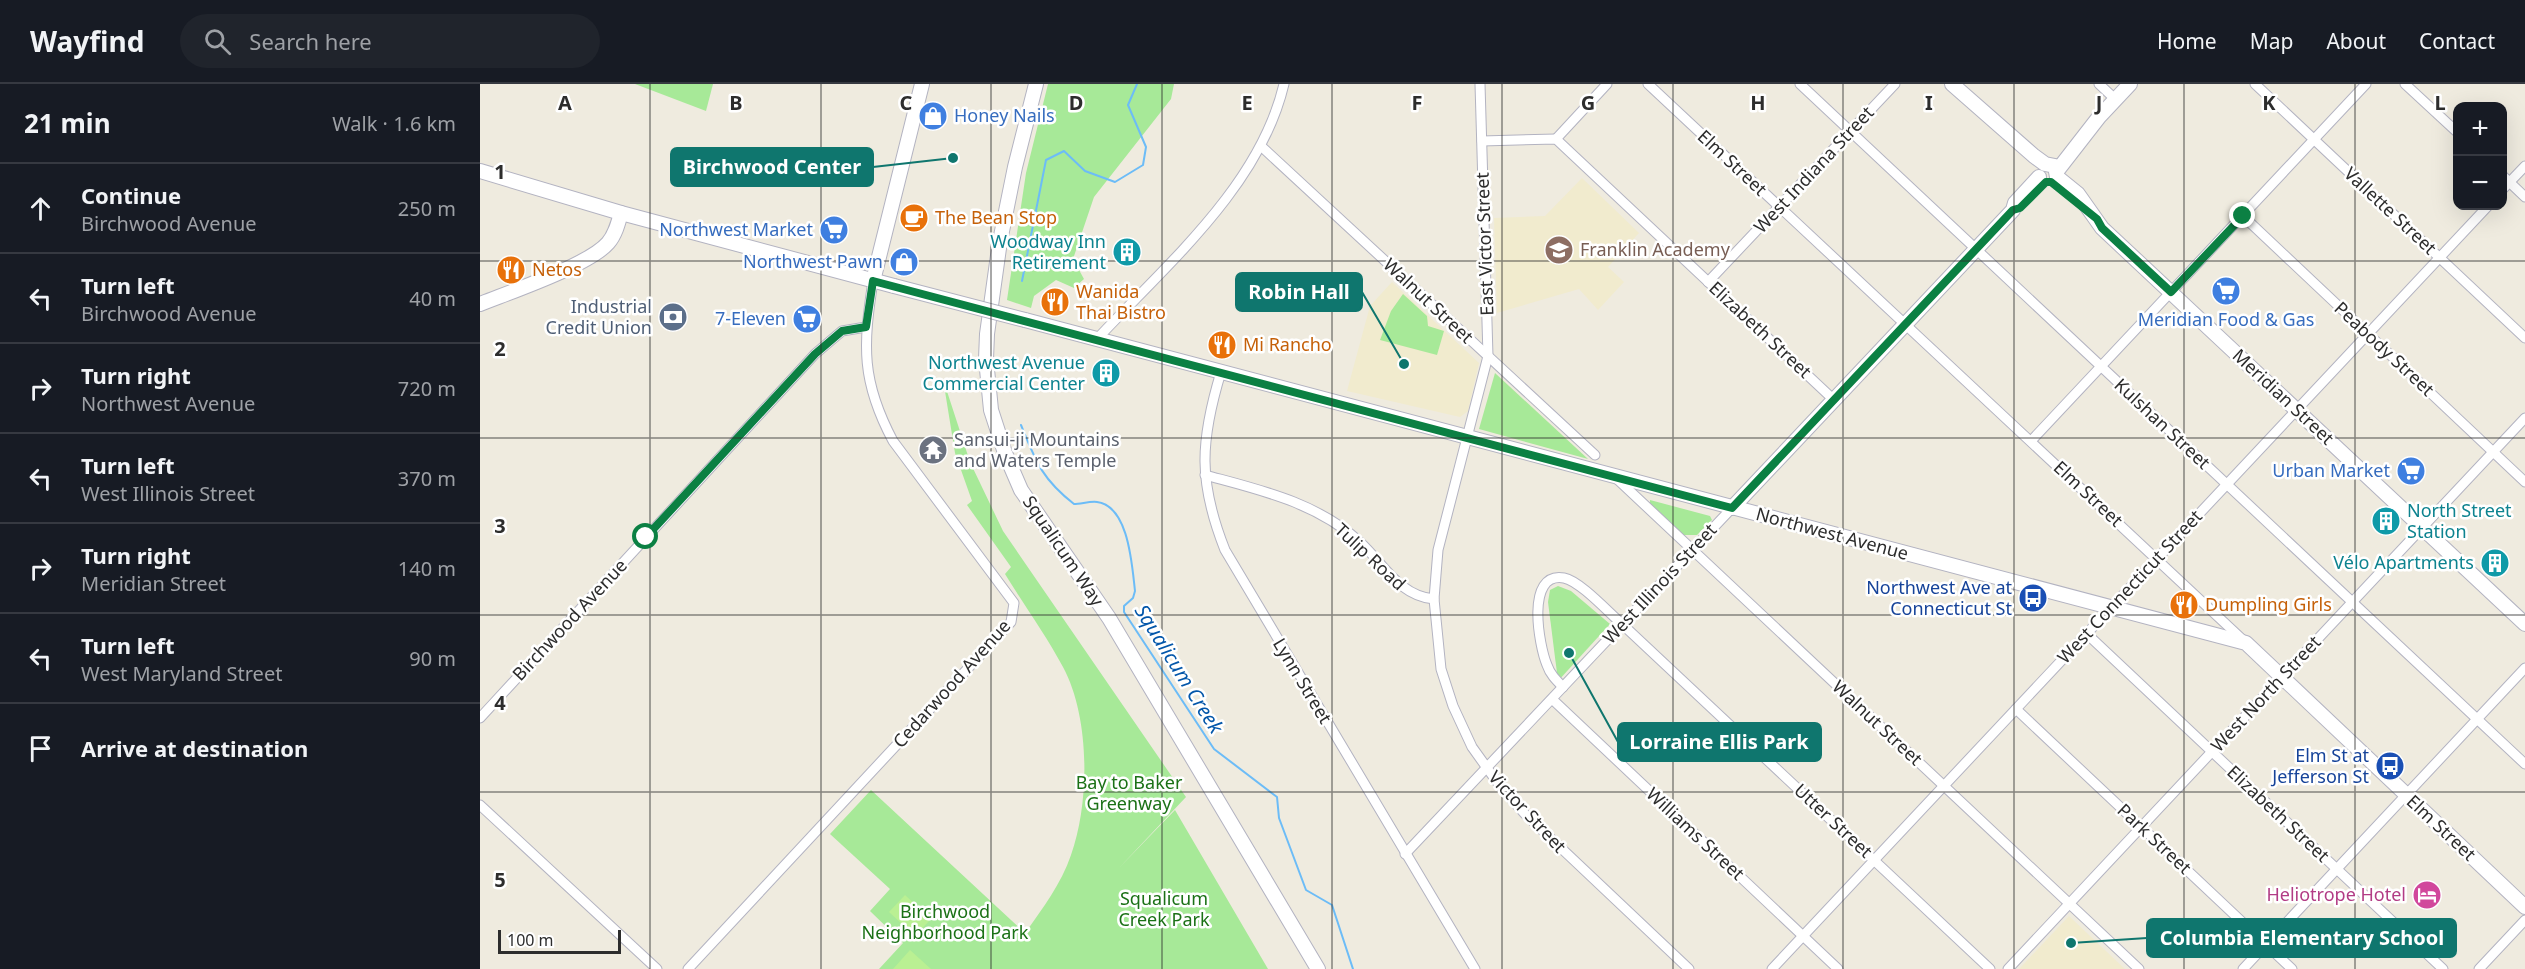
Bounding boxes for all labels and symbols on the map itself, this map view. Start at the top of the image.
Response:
text: A [558,89,572,116]
text: B [729,89,743,116]
text: C [900,89,913,116]
text: D [1069,89,1083,116]
text: E [1241,89,1253,116]
text: F [1412,89,1422,116]
text: G [1581,89,1595,116]
text: H [1750,89,1766,116]
text: I [1925,89,1933,116]
text: J [2094,89,2102,116]
text: K [2262,89,2276,116]
text: L [2434,89,2446,116]
shop icon: Honey Nails [917,100,949,132]
street label: West Indiana Street [1748,100,1879,238]
place label: Honey Nails [954,103,1055,127]
street label: Elm Street [1693,124,1773,201]
callout: Birchwood Center [671,148,873,186]
text: Birchwood Center [683,153,861,180]
text: 1 [494,158,506,185]
street label: Vallette Street [2339,161,2442,260]
street label: East Victor Street [1469,171,1499,316]
cafe icon: The Bean Stop [898,202,930,234]
route end [2229,202,2255,228]
place label: The Bean Stop [935,205,1057,229]
supermarket icon: Northwest Market [818,214,850,246]
place label: Northwest Market [659,217,813,241]
place label: Woodway Inn Retirement [990,229,1106,274]
school or university icon: Franklin Academy [1543,234,1575,266]
building icon: Woodway Inn Retirement [1111,236,1143,268]
place label: Franklin Academy [1580,237,1731,261]
shop icon: Northwest Pawn [888,246,920,278]
place label: Northwest Pawn [743,249,883,273]
street label: Walnut Street [1379,252,1479,349]
restaurant icon: Netos [495,254,527,286]
place label: Netos [532,257,582,281]
callout: Robin Hall [1236,273,1362,311]
supermarket icon: Meridian Food & Gas [2210,275,2242,307]
street label: Elizabeth Street [1704,276,1817,383]
text: Robin Hall [1248,278,1350,305]
place label: Wanida Thai Bistro [1076,279,1166,324]
restaurant icon: Wanida Thai Bistro [1039,286,1071,318]
place label: Industrial Credit Union [546,294,652,339]
street label: Peabody Street [2330,296,2440,401]
bank icon: Industrial Credit Union [657,301,689,333]
supermarket icon: 7-Eleven [791,303,823,335]
place label: 7-Eleven [715,306,786,330]
place label: Meridian Food & Gas [2138,307,2314,331]
restaurant icon: Mi Rancho [1206,329,1238,361]
place label: Mi Rancho [1243,332,1332,356]
text: 2 [494,335,506,362]
street label: Meridian Street [2228,343,2340,450]
place label: Northwest Avenue Commercial Center [922,350,1086,395]
building icon: Northwest Avenue Commercial Center [1090,357,1122,389]
street label: Kulshan Street [2110,373,2216,474]
place label: Sansui-ji Mountains and Waters Temple [954,427,1120,472]
temple icon: Sansui-ji Mountains and Waters Temple [917,434,949,466]
street label: Elm Street [2049,455,2129,532]
supermarket icon: Urban Market [2395,455,2427,487]
place label: Urban Market [2272,458,2390,482]
street label: Squalicum Way [1018,491,1110,611]
place label: North Street Station [2407,498,2512,543]
street label: Northwest Avenue [1753,501,1911,565]
street label: West Connecticut Street [2052,504,2207,668]
building icon: North Street Station [2370,505,2402,537]
text: 3 [494,512,506,539]
street label: Tulip Road [1330,517,1411,595]
street label: West Illinois Street [1597,518,1722,649]
route start [632,523,658,549]
building icon: Vélo Apartments [2479,547,2511,579]
place label: Vélo Apartments [2333,550,2474,574]
street label: Birchwood Avenue [507,553,632,685]
place label: Northwest Ave at Connecticut St [1866,575,2012,620]
bus stop icon: Northwest Ave at Connecticut St [2017,582,2049,614]
restaurant icon: Dumpling Girls [2168,589,2200,621]
place label: Dumpling Girls [2205,592,2332,616]
water label: Squalicum Creek [1129,599,1231,739]
street label: Cedarwood Avenue [887,614,1015,753]
street label: West North Street [2205,630,2326,757]
street label: Lynn Street [1268,633,1338,728]
street label: Walnut Street [1828,674,1928,771]
text: 4 [494,689,506,716]
callout: Lorraine Ellis Park [1618,723,1821,761]
text: Lorraine Ellis Park [1629,728,1809,755]
place label: Elm St at Jefferson St [2270,743,2369,788]
bus stop icon: Elm St at Jefferson St [2374,750,2406,782]
street label: Elizabeth Street [2222,760,2335,867]
street label: Victor Street [1484,765,1572,858]
park label: Bay to Baker Greenway [1076,770,1183,815]
street label: Utter Street [1789,778,1878,863]
street label: Williams Street [1641,782,1750,885]
street label: Elm Street [2402,789,2482,866]
street label: Park Street [2112,798,2197,879]
text: 5 [494,866,506,893]
hotel icon: Heliotrope Hotel [2411,879,2443,911]
place label: Heliotrope Hotel [2266,882,2406,906]
park label: Squalicum Creek Park [1118,886,1210,931]
park label: Birchwood Neighborhood Park [862,899,1029,944]
callout: Columbia Elementary School [2147,919,2456,957]
text: Columbia Elementary School [2160,924,2444,951]
scale bar [498,927,621,954]

